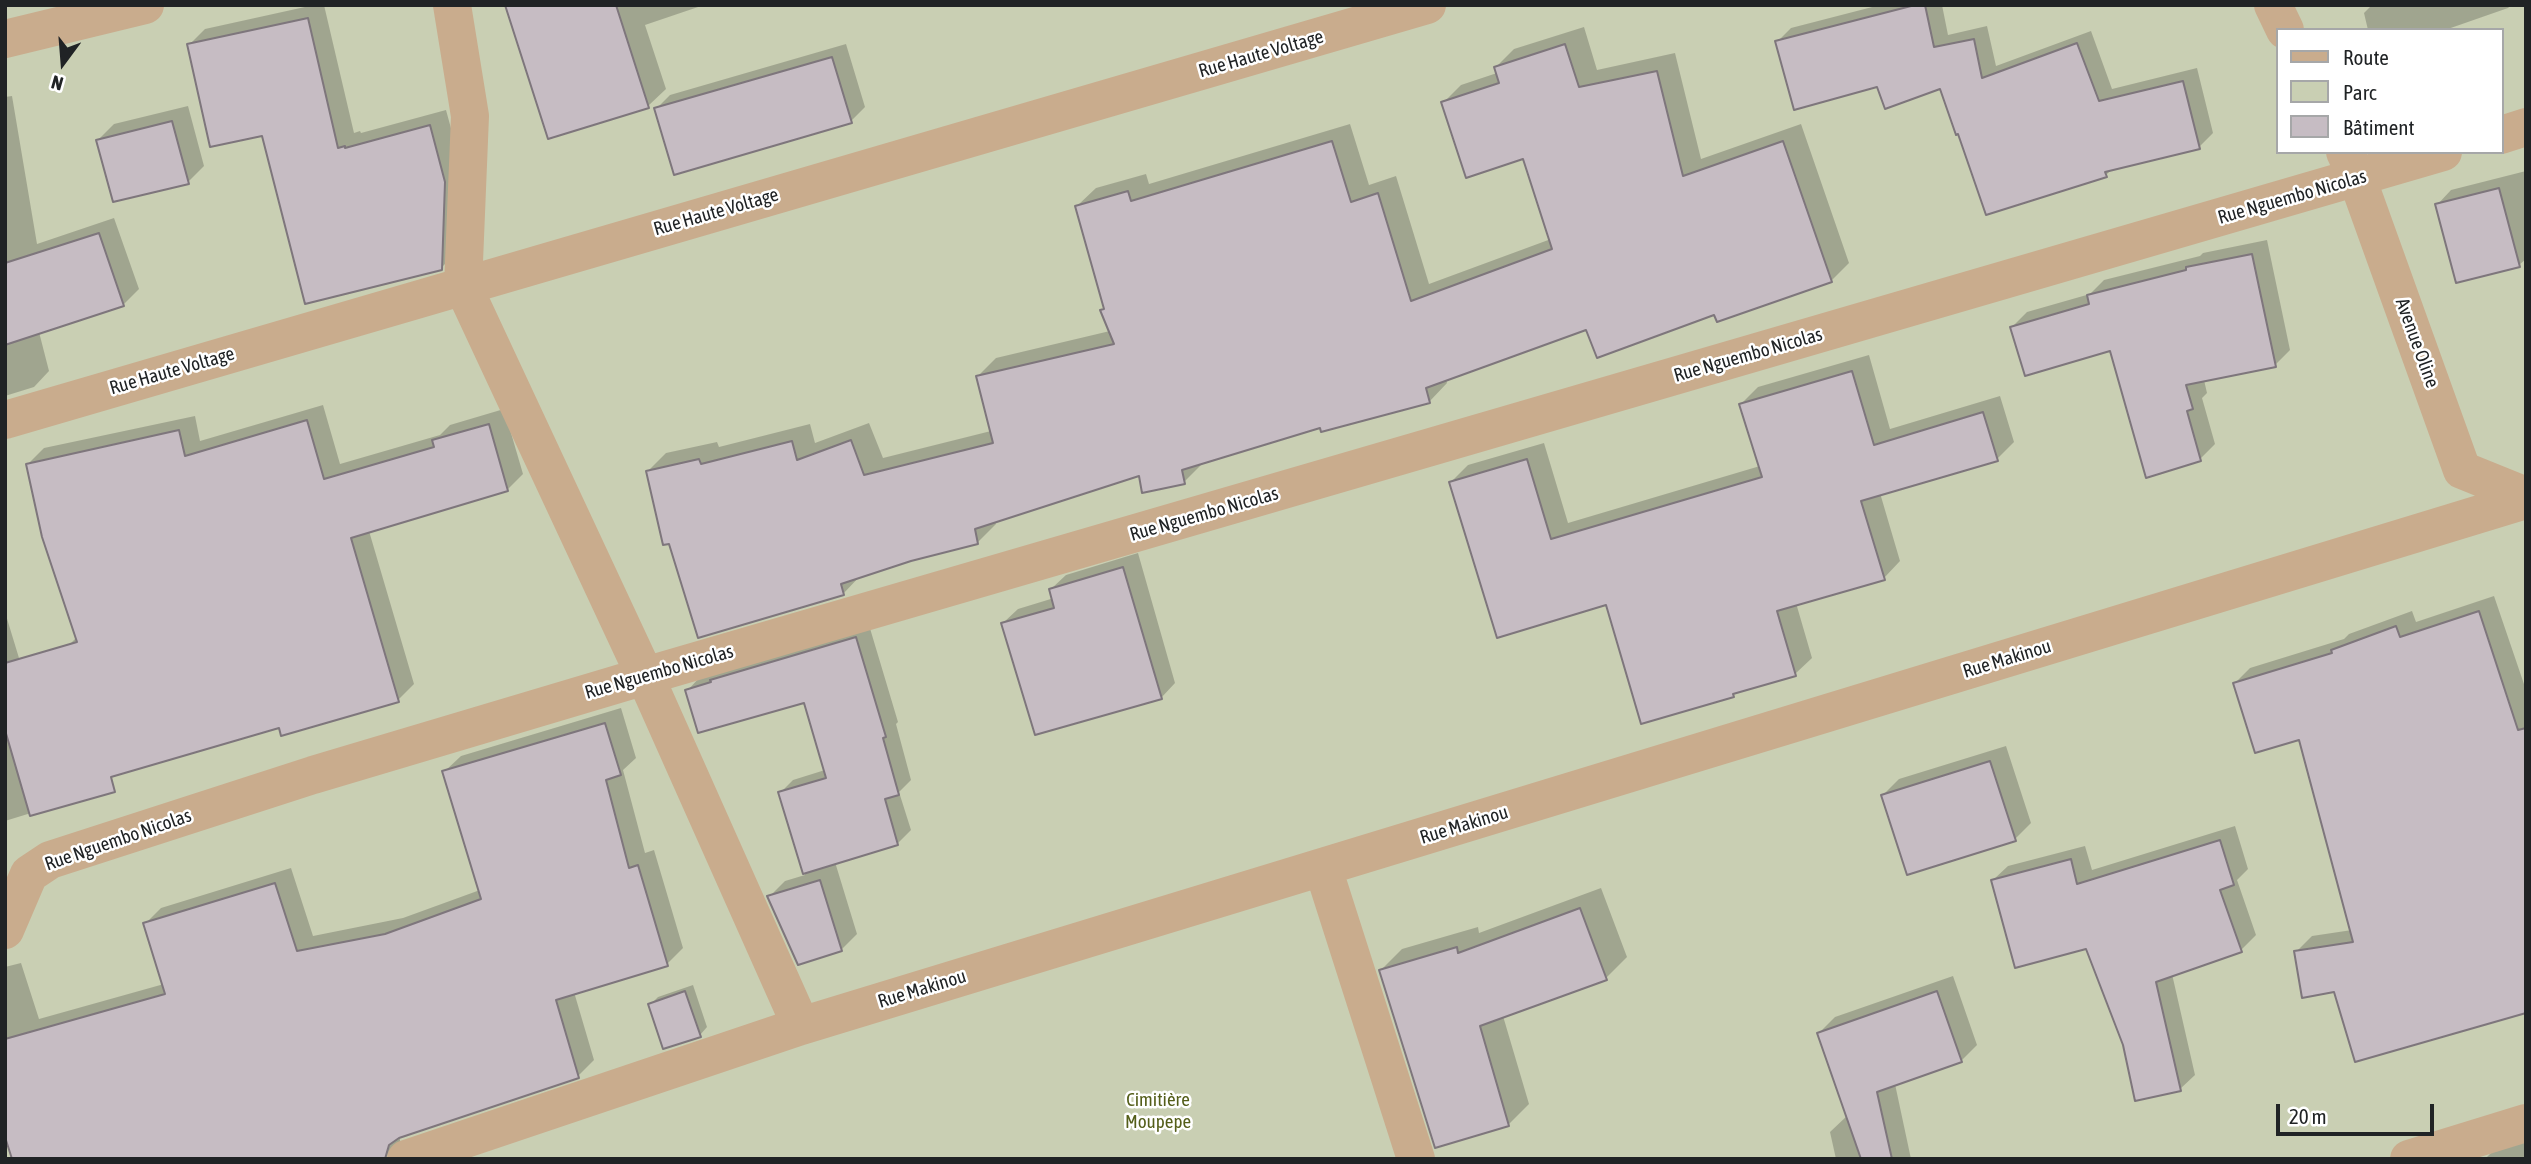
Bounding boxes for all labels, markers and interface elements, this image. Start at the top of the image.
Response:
street label: Rue Haute Voltage [1196,25,1326,83]
north arrow [28,28,98,98]
legend [2276,28,2503,154]
text: Route [2343,45,2389,69]
text: N [49,71,66,95]
text: Parc [2343,80,2377,104]
text: Bâtiment [2343,115,2414,139]
street label: Rue Nguembo Nicolas [2215,165,2369,229]
street label: Rue Haute Voltage [651,183,781,241]
street label: Avenue Oline [2390,295,2444,391]
street label: Rue Nguembo Nicolas [1671,323,1825,387]
street label: Rue Haute Voltage [107,342,237,400]
street label: Rue Nguembo Nicolas [1127,482,1281,546]
street label: Rue Makinou [1960,635,2054,683]
street label: Rue Nguembo Nicolas [582,640,736,704]
street label: Rue Makinou [1417,801,1511,849]
street label: Rue Nguembo Nicolas [42,804,194,876]
street label: Rue Makinou [875,965,969,1013]
park label: Cimitière Moupepe [1125,1089,1191,1133]
scale bar [2279,1090,2436,1134]
text: 20 m [2289,1104,2327,1128]

